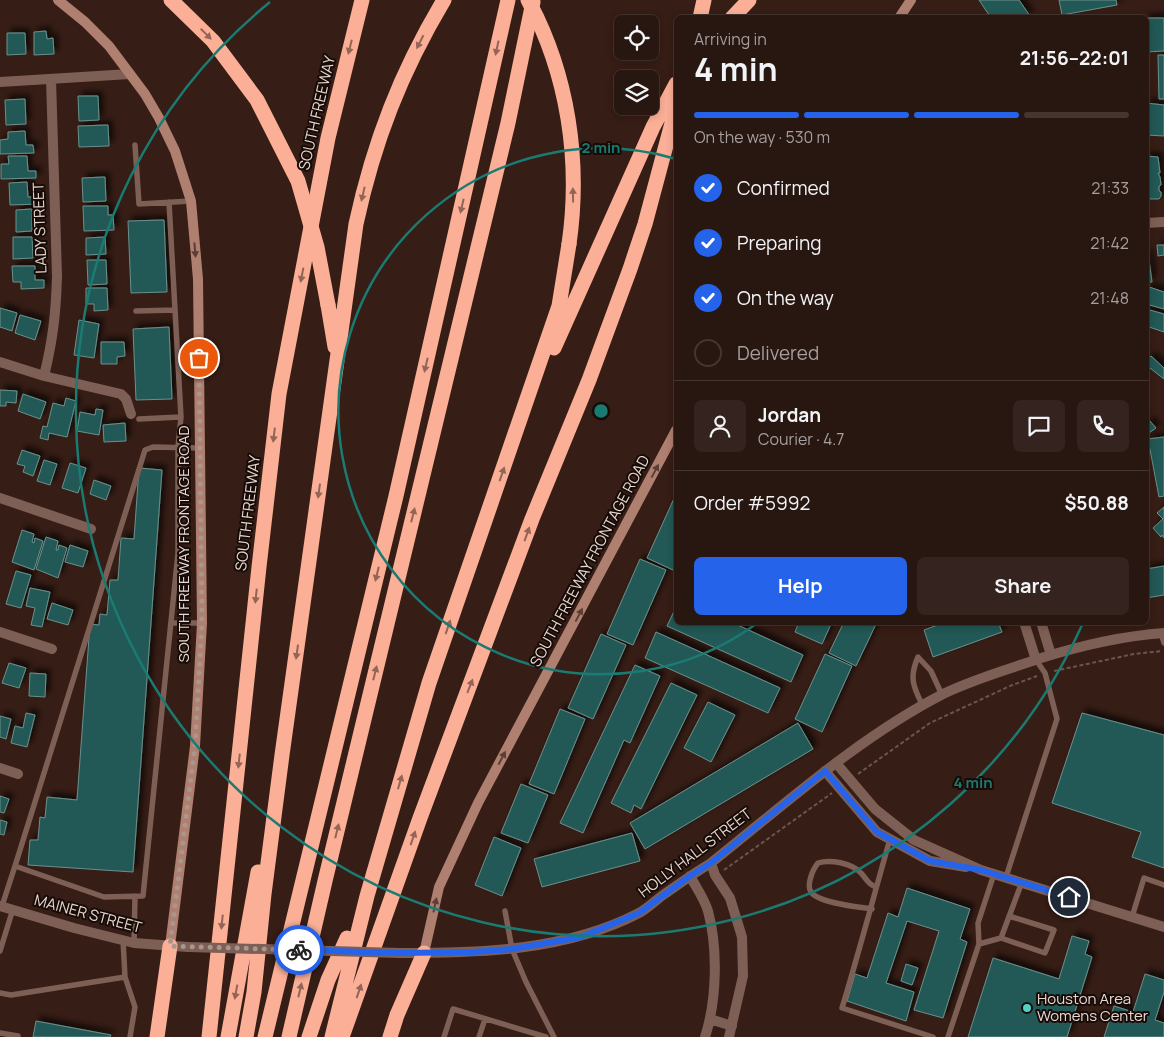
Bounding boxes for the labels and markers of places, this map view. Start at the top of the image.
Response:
pin [178,337,220,379]
centre of rings [592,402,610,420]
pin [1048,876,1090,918]
place label: Houston Area Womens Center [1037,988,1149,1026]
marker: Houston Area Womens Center [1021,1002,1033,1014]

